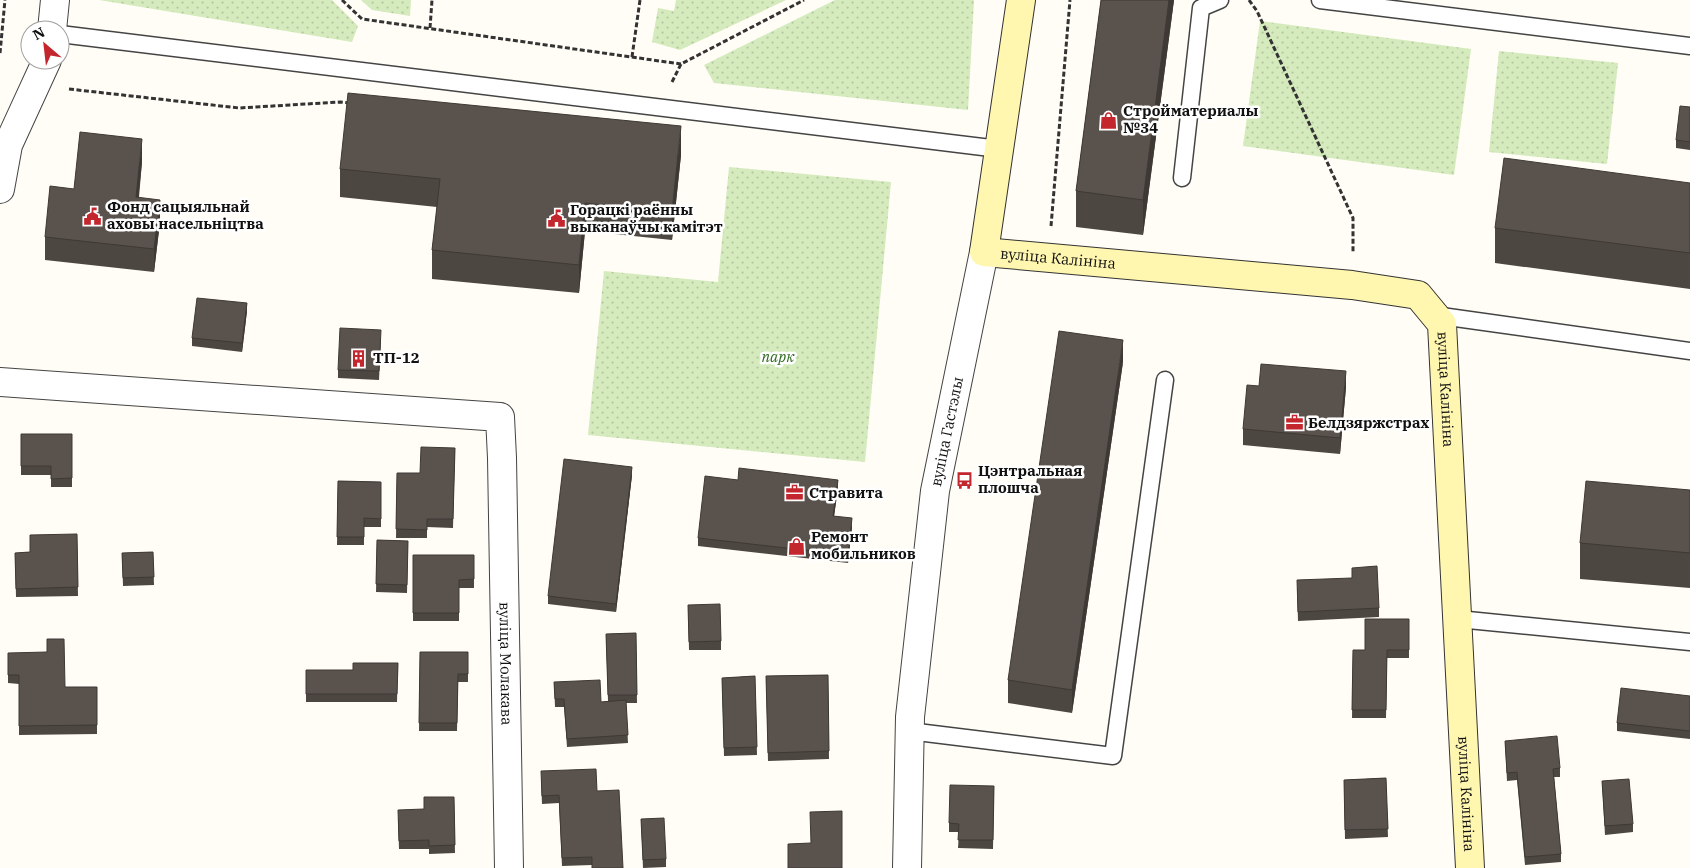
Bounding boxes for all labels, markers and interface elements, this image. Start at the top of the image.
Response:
north arrow [20,20,70,70]
text: N [30,23,48,44]
place label: Стройматериалы №34 [1123,101,1259,137]
shop icon: Стройматериалы №34 [1099,110,1119,130]
place label: Фонд сацыяльнай аховы насельніцтва [107,197,264,233]
place label: Горацкі раённы выканаўчы камітэт [570,200,723,236]
public building icon: Фонд сацыяльнай аховы насельніцтва [83,206,103,226]
public building icon: Горацкі раённы выканаўчы камітэт [546,209,566,229]
street label: вуліца Калініна [999,243,1117,273]
street label: вуліца Калініна [1433,331,1458,448]
park label: парк [762,347,795,366]
building icon: ТП-12 [349,348,369,368]
place label: ТП-12 [373,348,420,367]
street label: вуліца Гастэлы [926,375,967,488]
office icon: Белдзяржстрах [1284,413,1304,433]
place label: Белдзяржстрах [1308,413,1429,432]
place label: Цэнтральная плошча [978,461,1082,497]
bus stop icon: Цэнтральная плошча [954,470,974,490]
office icon: Стравита [785,483,805,503]
place label: Стравита [809,483,883,502]
place label: Ремонт мобильников [811,527,916,563]
shop icon: Ремонт мобильников [787,536,807,556]
street label: вуліца Молакава [495,602,517,726]
street label: вуліца Калініна [1454,735,1479,852]

